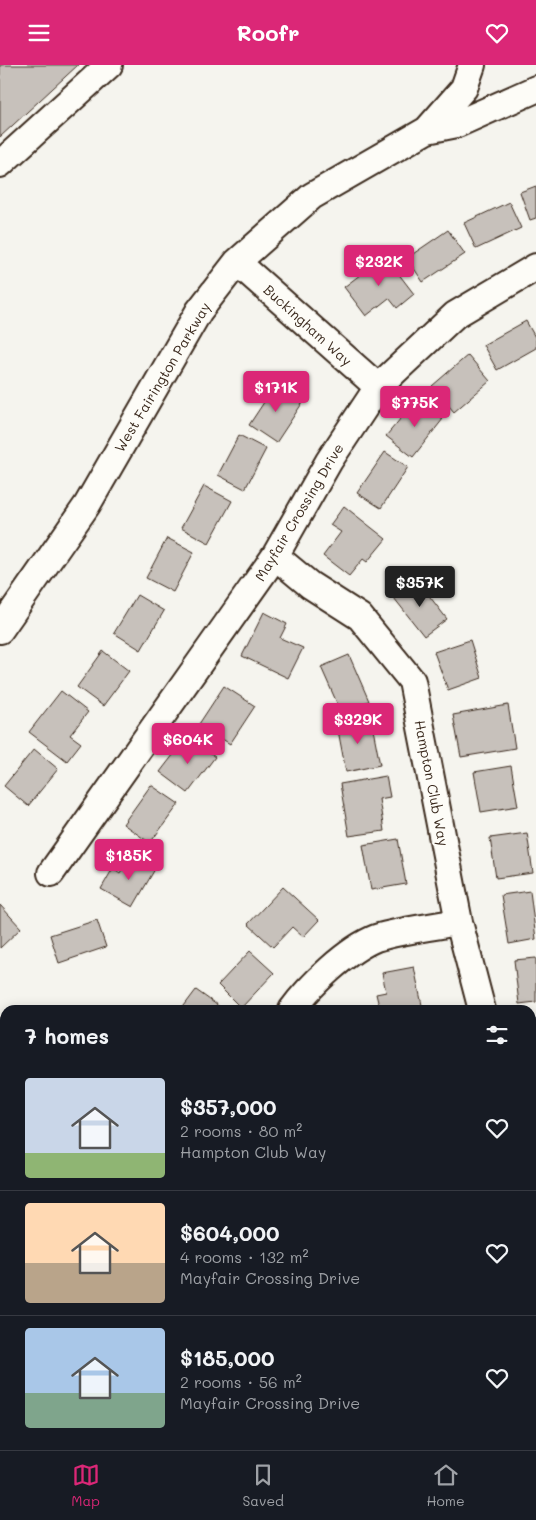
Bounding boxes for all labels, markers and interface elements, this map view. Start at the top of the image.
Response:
text: Roofr [237,18,299,47]
icon: menu [25,19,53,47]
icon: heart [483,19,511,47]
pin: $232K [344,245,414,287]
text: $232K [355,250,403,271]
street label: Buckingham Way [260,280,356,370]
street label: West Fairington Parkway [110,298,214,456]
pin: $171K [241,371,311,413]
text: $171K [254,376,298,397]
pin: $775K [380,385,450,428]
text: $775K [391,391,439,412]
street label: Mayfair Crossing Drive [250,440,348,584]
pin: $357K [385,565,455,608]
text: $357K [396,571,444,592]
pin: $329K [323,703,393,745]
text: $329K [334,708,382,729]
street label: Hampton Club Way [410,718,454,848]
pin: $604K [153,723,223,765]
text: $604K [163,728,213,749]
pin: $185K [94,839,164,881]
text: $185K [106,844,152,865]
icon: filters [483,1021,511,1049]
text: 7 homes [25,1022,109,1049]
text: $357,000 [180,1093,277,1120]
icon: home [65,1098,125,1158]
icon: heart [483,1114,511,1142]
text: 2 rooms · 80 m² [180,1120,302,1141]
text: Hampton Club Way [180,1141,326,1162]
text: $604,000 [180,1219,279,1246]
icon: home [65,1223,125,1283]
icon: heart [483,1239,511,1267]
text: 4 rooms · 132 m² [180,1246,309,1267]
text: Mayfair Crossing Drive [180,1267,360,1288]
text: $185,000 [180,1344,275,1371]
icon: home [65,1348,125,1408]
icon: heart [483,1364,511,1392]
text: 2 rooms · 56 m² [180,1371,302,1392]
text: Mayfair Crossing Drive [180,1392,360,1413]
tab: Map [71,1461,100,1510]
tab: Saved [242,1461,284,1510]
tab: Home [427,1461,465,1510]

